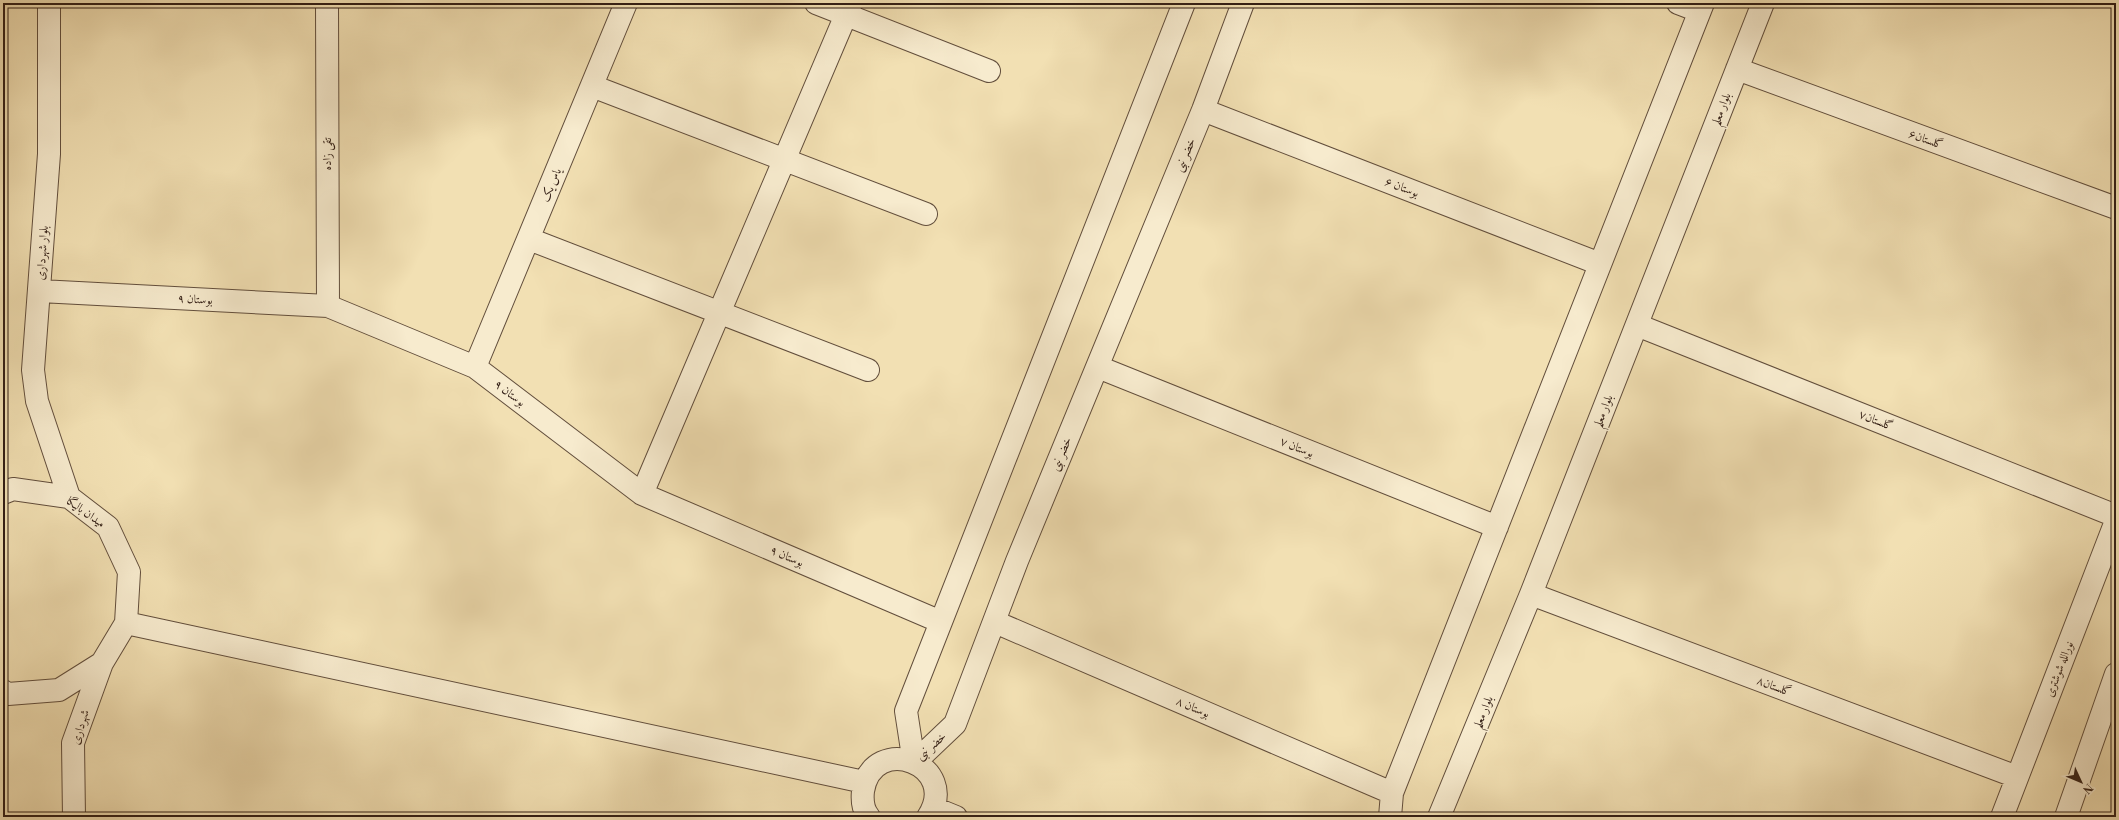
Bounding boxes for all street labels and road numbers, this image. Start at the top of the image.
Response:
street label: بلوار معلم [1708,91,1738,129]
street label: گلستان۶ [1906,125,1946,153]
street label: خضر نبی [1172,136,1200,175]
street label: تقی زاده [320,137,336,170]
street label: یاس یک [538,165,565,204]
street label: بوستان ۶ [1383,174,1421,201]
street label: بلوار شهرداری [33,225,52,281]
street label: بوستان ۹ [177,291,213,308]
street label: بوستان ۹ [491,377,528,410]
street label: بلوار معلم [1590,393,1620,431]
street label: گلستان۷ [1856,406,1896,434]
street label: بوستان ۷ [1278,434,1316,461]
street label: خضر نبی [1048,435,1076,474]
street label: میدان بالیگا [63,493,109,531]
street label: بوستان ۹ [768,543,806,570]
street label: نورالله شوشتری [2042,639,2077,699]
street label: گلستان۸ [1754,672,1794,700]
street label: بوستان ۸ [1174,694,1212,721]
street label: بلوار معلم [1470,694,1500,732]
street label: شهرداری [68,708,93,746]
street label: خضر نبی [913,729,950,764]

